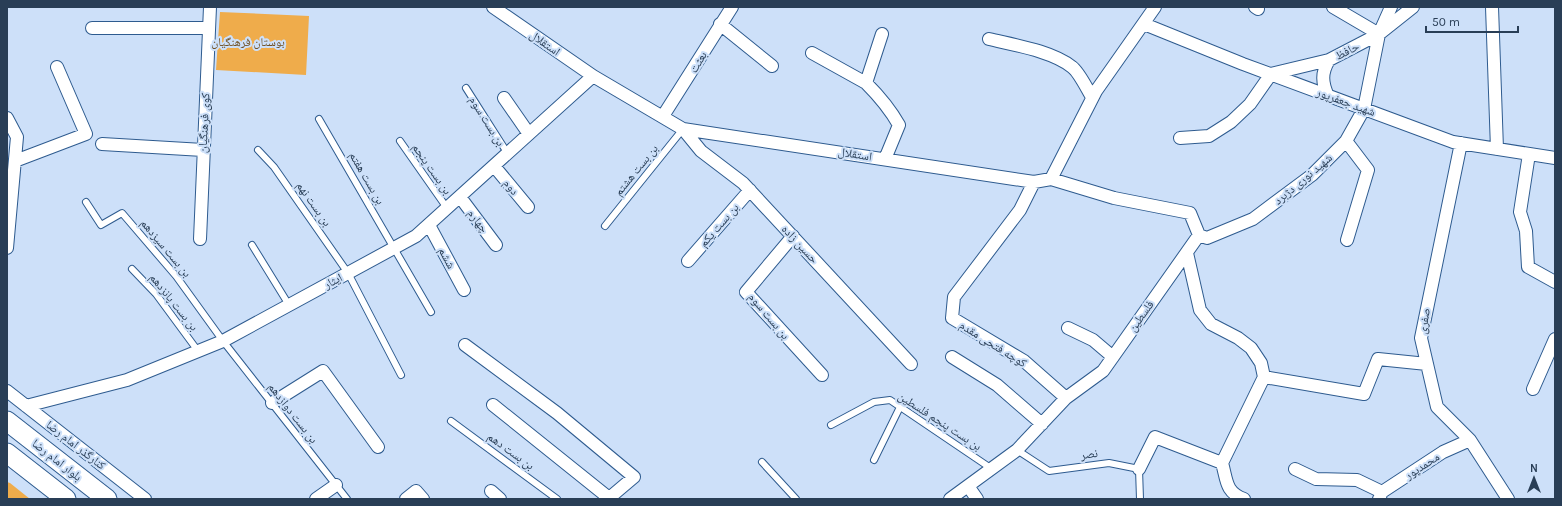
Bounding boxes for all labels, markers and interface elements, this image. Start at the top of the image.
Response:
scale bar [1426,8,1518,34]
text: 50 m [1432,15,1460,29]
street label: استقلال [527,27,563,59]
park label: بوستان فرهنگیان [211,35,285,49]
street label: حافظ [1333,39,1362,63]
street label: بعثت [686,49,710,75]
street label: شهید جعفرپور [1314,85,1378,119]
street label: کوی فرهنگیان [195,93,213,153]
street label: بن بست سوم [465,93,508,149]
street label: بن بست پنجم [409,141,455,198]
street label: بن بست هشتم [611,142,662,199]
street label: استقلال [837,144,873,164]
street label: بن بست هفتم [345,149,388,207]
street label: شهید نوری دژبرد [1271,150,1335,208]
street label: دوم [500,176,522,198]
street label: بن بست نهم [293,179,334,230]
street label: بن بست یکم [696,200,742,250]
street label: چهارم [464,207,492,236]
street label: بن بست سیزدهم [137,216,194,281]
street label: حسین زاده [779,222,821,266]
street label: ششم [435,245,458,272]
street label: بن بست پانزدهم [146,270,201,334]
street label: ایثار [320,270,345,292]
street label: بن بست سوم [745,290,793,343]
street label: فلسطین [1125,298,1157,334]
street label: صفری [1415,307,1433,335]
street label: کوچه فتحی مقدم [956,318,1029,371]
street label: بن بست دوازدهم [264,380,321,447]
street label: بن بست پنجم فلسطین [895,389,984,454]
street label: کنارگذر امام رضا [43,417,108,473]
street label: بن بست دهم [484,429,537,473]
street label: بلوار امام رضا [29,436,85,485]
street label: نصر [1078,446,1099,462]
street label: محمدپور [1401,450,1442,483]
north arrow [1514,458,1554,498]
text: N [1530,462,1538,475]

